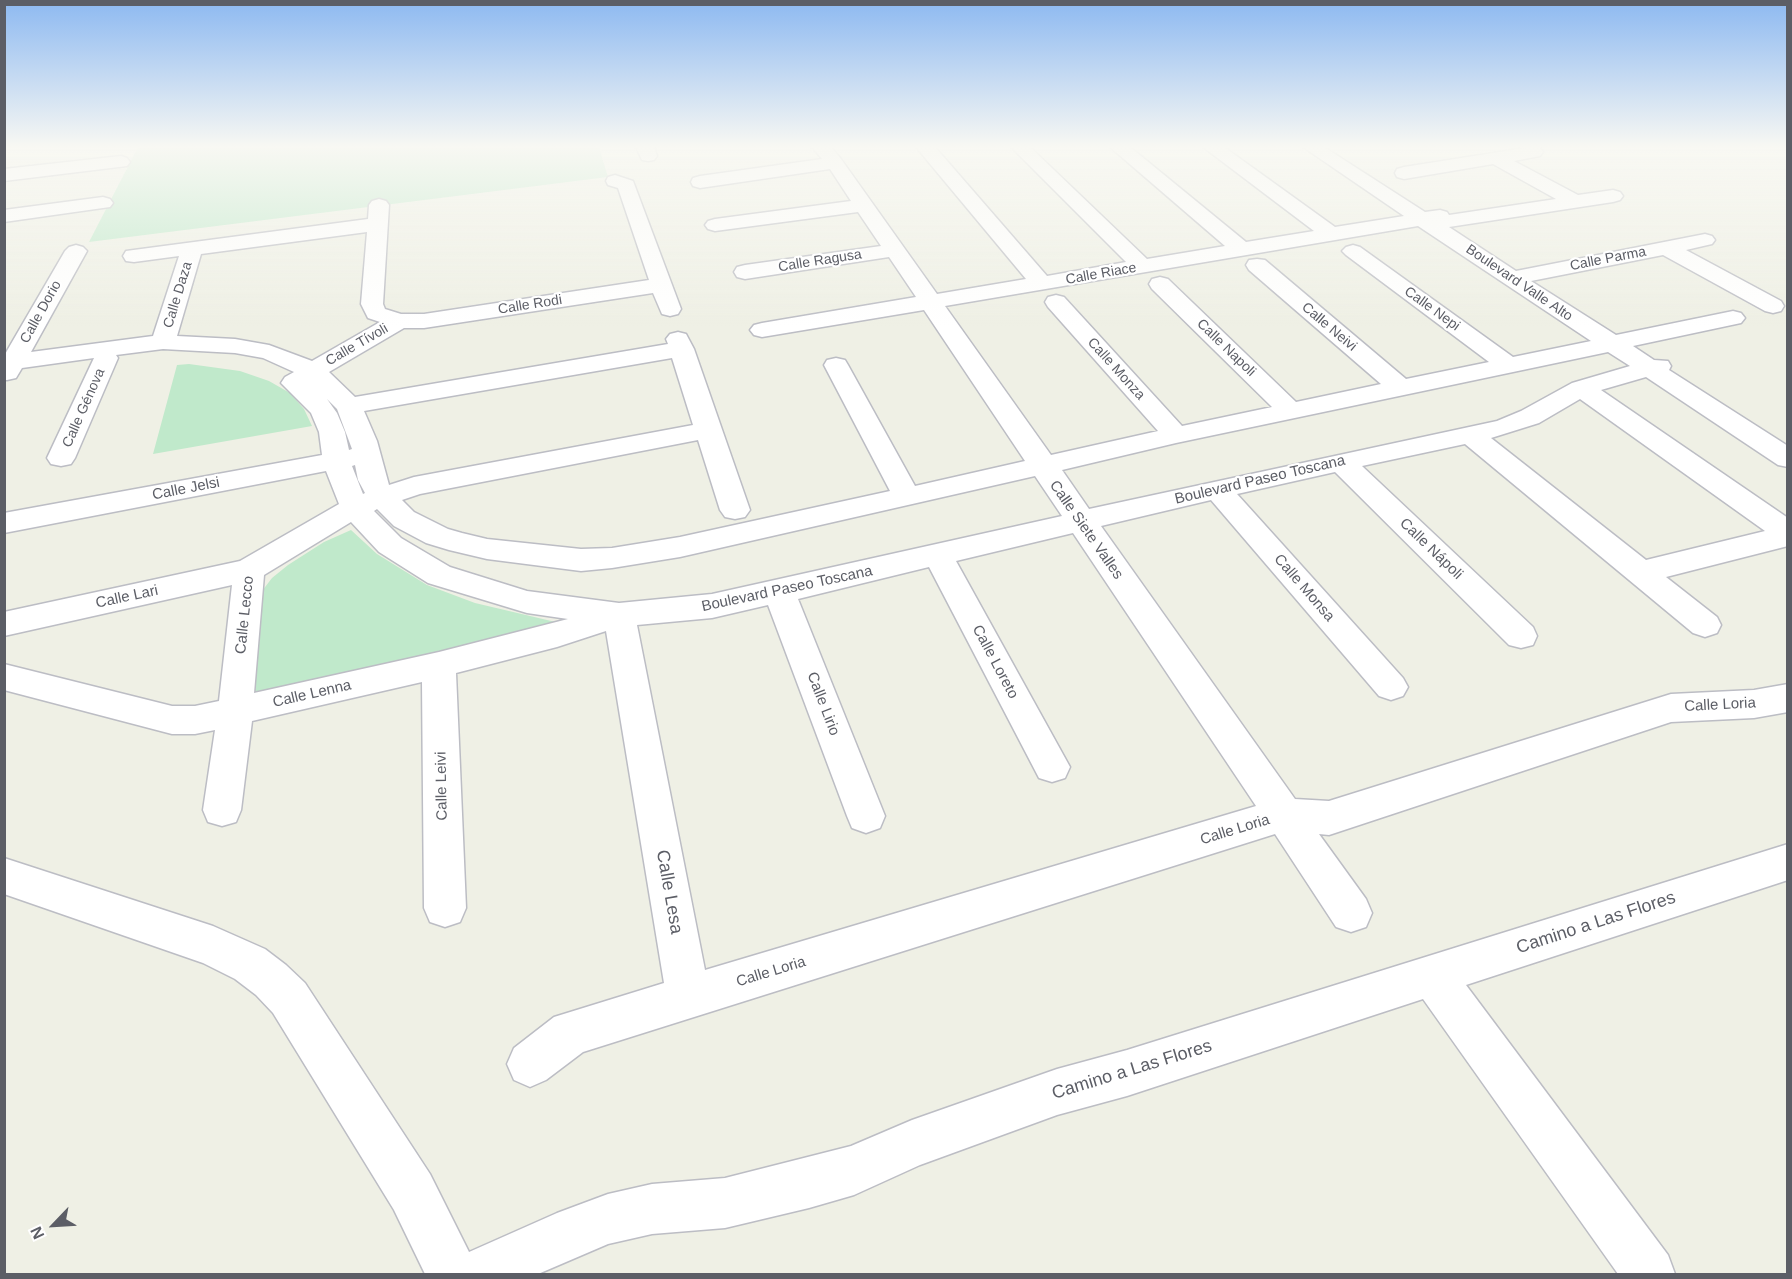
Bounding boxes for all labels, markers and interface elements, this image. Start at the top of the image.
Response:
street label: Boulevard Valle Alto [1462,241,1576,325]
street label: Calle Parma [1569,243,1647,275]
street label: Calle Ragusa [777,246,863,276]
street label: Calle Daza [160,260,196,330]
street label: Calle Riace [1064,260,1138,288]
street label: Calle Dorio [17,278,65,346]
street label: Calle Nepi [1401,283,1463,335]
street label: Calle Rodi [497,292,563,318]
street label: Calle Neivi [1298,299,1360,355]
street label: Calle Napoli [1193,316,1259,380]
street label: Calle Tívoli [323,320,391,370]
street label: Calle Monza [1084,334,1148,404]
street label: Calle Génova [59,366,109,450]
street label: Boulevard Paseo Toscana [1173,452,1347,508]
street label: Calle Jelsi [151,474,221,504]
street label: Calle Siete Valles [1045,477,1127,583]
street label: Calle Nápoli [1396,514,1466,584]
street label: Calle Monsa [1270,551,1338,625]
street label: Boulevard Paseo Toscana [700,562,874,616]
street label: Calle Lecco [232,575,258,655]
street label: Calle Lari [94,582,160,612]
street label: Calle Loreto [968,622,1022,702]
street label: Calle Lirio [803,670,843,738]
street label: Calle Lenna [271,676,353,712]
street label: Calle Loria [1684,694,1756,716]
street label: Calle Leivi [432,751,452,821]
street label: Calle Loria [1198,811,1272,849]
street label: Calle Lesa [651,848,687,936]
street label: Camino a Las Flores [1514,887,1678,959]
street label: Calle Loria [734,953,808,991]
street label: Camino a Las Flores [1049,1035,1215,1105]
north arrow [24,1195,84,1255]
text: N [27,1224,47,1242]

